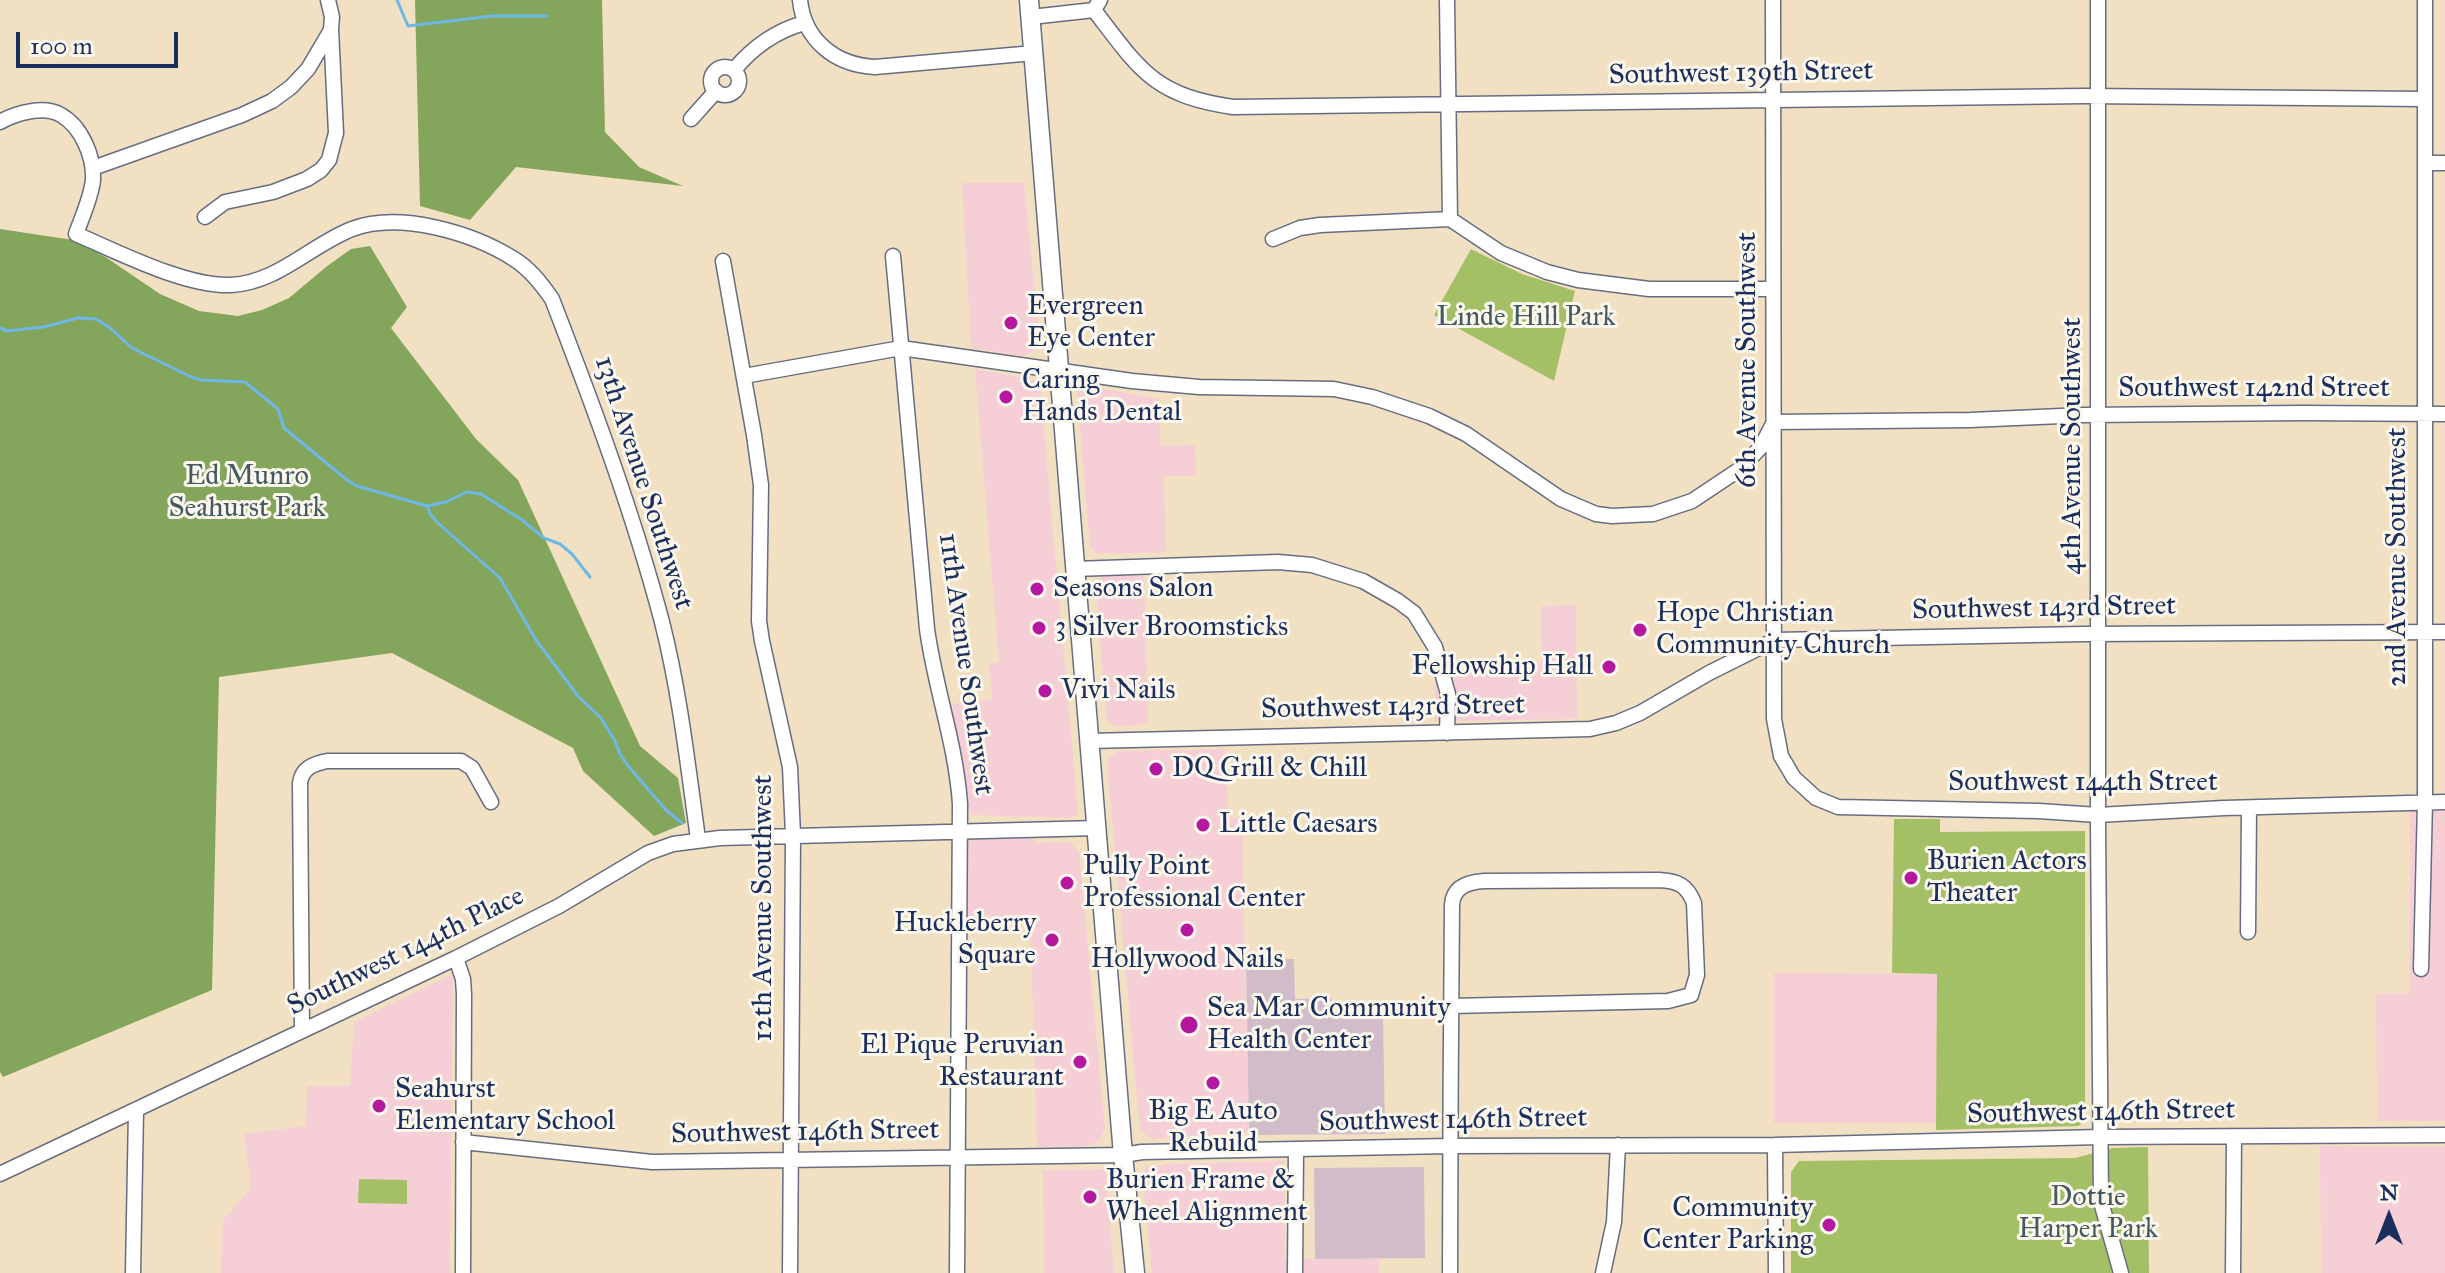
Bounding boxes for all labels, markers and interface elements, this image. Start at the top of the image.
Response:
scale bar [20,16,182,66]
text: 100 m [30,31,93,61]
street label: Southwest 139th Street [1608,55,1874,93]
street label: 6th Avenue Southwest [1731,232,1765,488]
place label: Evergreen Eye Center [1027,290,1155,356]
park label: Linde Hill Park [1436,301,1616,335]
marker: Evergreen Eye Center [1002,314,1020,332]
street label: 4th Avenue Southwest [2056,317,2090,575]
street label: 13th Avenue Southwest [586,352,700,614]
place label: Caring Hands Dental [1022,364,1182,430]
street label: Southwest 142nd Street [2118,372,2390,406]
marker: Caring Hands Dental [997,388,1015,406]
street label: 2nd Avenue Southwest [2381,427,2415,687]
park label: Ed Munro Seahurst Park [168,460,326,526]
street label: 11th Avenue Southwest [930,531,1000,797]
place label: Seasons Salon [1053,572,1213,606]
marker: Seasons Salon [1028,580,1046,598]
street label: Southwest 143rd Street [1912,590,2176,628]
place label: Hope Christian Community Church [1656,597,1890,663]
place label: 3 Silver Broomsticks [1055,611,1288,645]
marker: 3 Silver Broomsticks [1030,619,1048,637]
marker: Hope Christian Community Church [1631,621,1649,639]
place label: Fellowship Hall [1411,650,1593,684]
marker: Fellowship Hall [1600,658,1618,676]
place label: Vivi Nails [1061,674,1176,708]
marker: Vivi Nails [1036,682,1054,700]
street label: Southwest 143rd Street [1261,689,1525,727]
place label: DQ Grill & Chill [1172,752,1367,786]
marker: DQ Grill & Chill [1147,760,1165,778]
street label: Southwest 144th Street [1948,766,2218,800]
street label: 12th Avenue Southwest [747,775,781,1041]
place label: Little Caesars [1219,808,1378,842]
marker: Little Caesars [1194,816,1212,834]
place label: Burien Actors Theater [1927,845,2087,911]
place label: Pully Point Professional Center [1083,850,1305,916]
marker: Burien Actors Theater [1902,869,1920,887]
marker: Pully Point Professional Center [1058,874,1076,892]
street label: Southwest 144th Place [282,880,530,1024]
place label: Huckleberry Square [894,907,1036,973]
marker: Hollywood Nails [1178,921,1196,939]
marker: Huckleberry Square [1043,931,1061,949]
place label: Hollywood Nails [1090,943,1284,977]
place label: Sea Mar Community Health Center [1207,992,1451,1058]
marker: Sea Mar Community Health Center [1178,1014,1200,1036]
place label: El Pique Peruvian Restaurant [860,1029,1064,1095]
marker: El Pique Peruvian Restaurant [1071,1053,1089,1071]
place label: Seahurst Elementary School [395,1073,615,1139]
marker: Big E Auto Rebuild [1204,1074,1222,1092]
street label: Southwest 146th Street [1966,1094,2236,1132]
place label: Big E Auto Rebuild [1149,1095,1277,1161]
marker: Seahurst Elementary School [370,1097,388,1115]
street label: Southwest 146th Street [1318,1102,1588,1140]
street label: Southwest 146th Street [670,1114,940,1152]
place label: Burien Frame & Wheel Alignment [1106,1164,1308,1230]
north arrow [2349,1177,2429,1257]
text: N [2380,1179,2398,1206]
park label: Dottie Harper Park [2018,1181,2158,1247]
marker: Burien Frame & Wheel Alignment [1081,1188,1099,1206]
place label: Community Center Parking [1643,1192,1813,1258]
marker: Community Center Parking [1820,1216,1838,1234]

